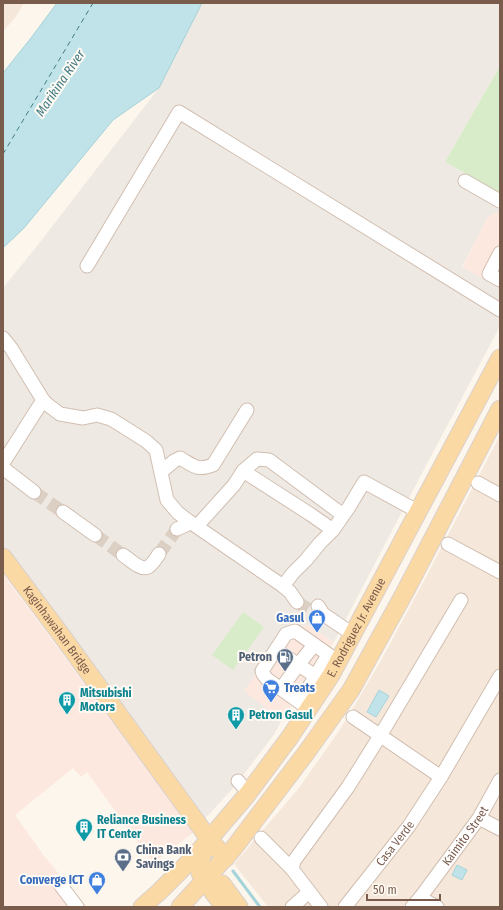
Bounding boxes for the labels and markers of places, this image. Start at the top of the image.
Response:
shop icon: Gasul [307,608,327,633]
place label: Gasul [276,611,305,625]
fuel station icon: Petron [275,647,295,672]
place label: Petron [239,650,272,664]
supermarket icon: Treats [261,678,281,703]
place label: Treats [284,681,316,695]
place label: Mitsubishi Motors [80,686,132,714]
building icon: Mitsubishi Motors [57,690,77,715]
building icon: Petron Gasul [226,705,246,730]
place label: Petron Gasul [249,708,313,722]
place label: Reliance Business IT Center [97,813,187,841]
building icon: Reliance Business IT Center [74,817,94,842]
place label: China Bank Savings [136,843,192,871]
bank icon: China Bank Savings [113,847,133,872]
shop icon: Converge ICT [87,870,107,895]
place label: Converge ICT [20,873,84,887]

